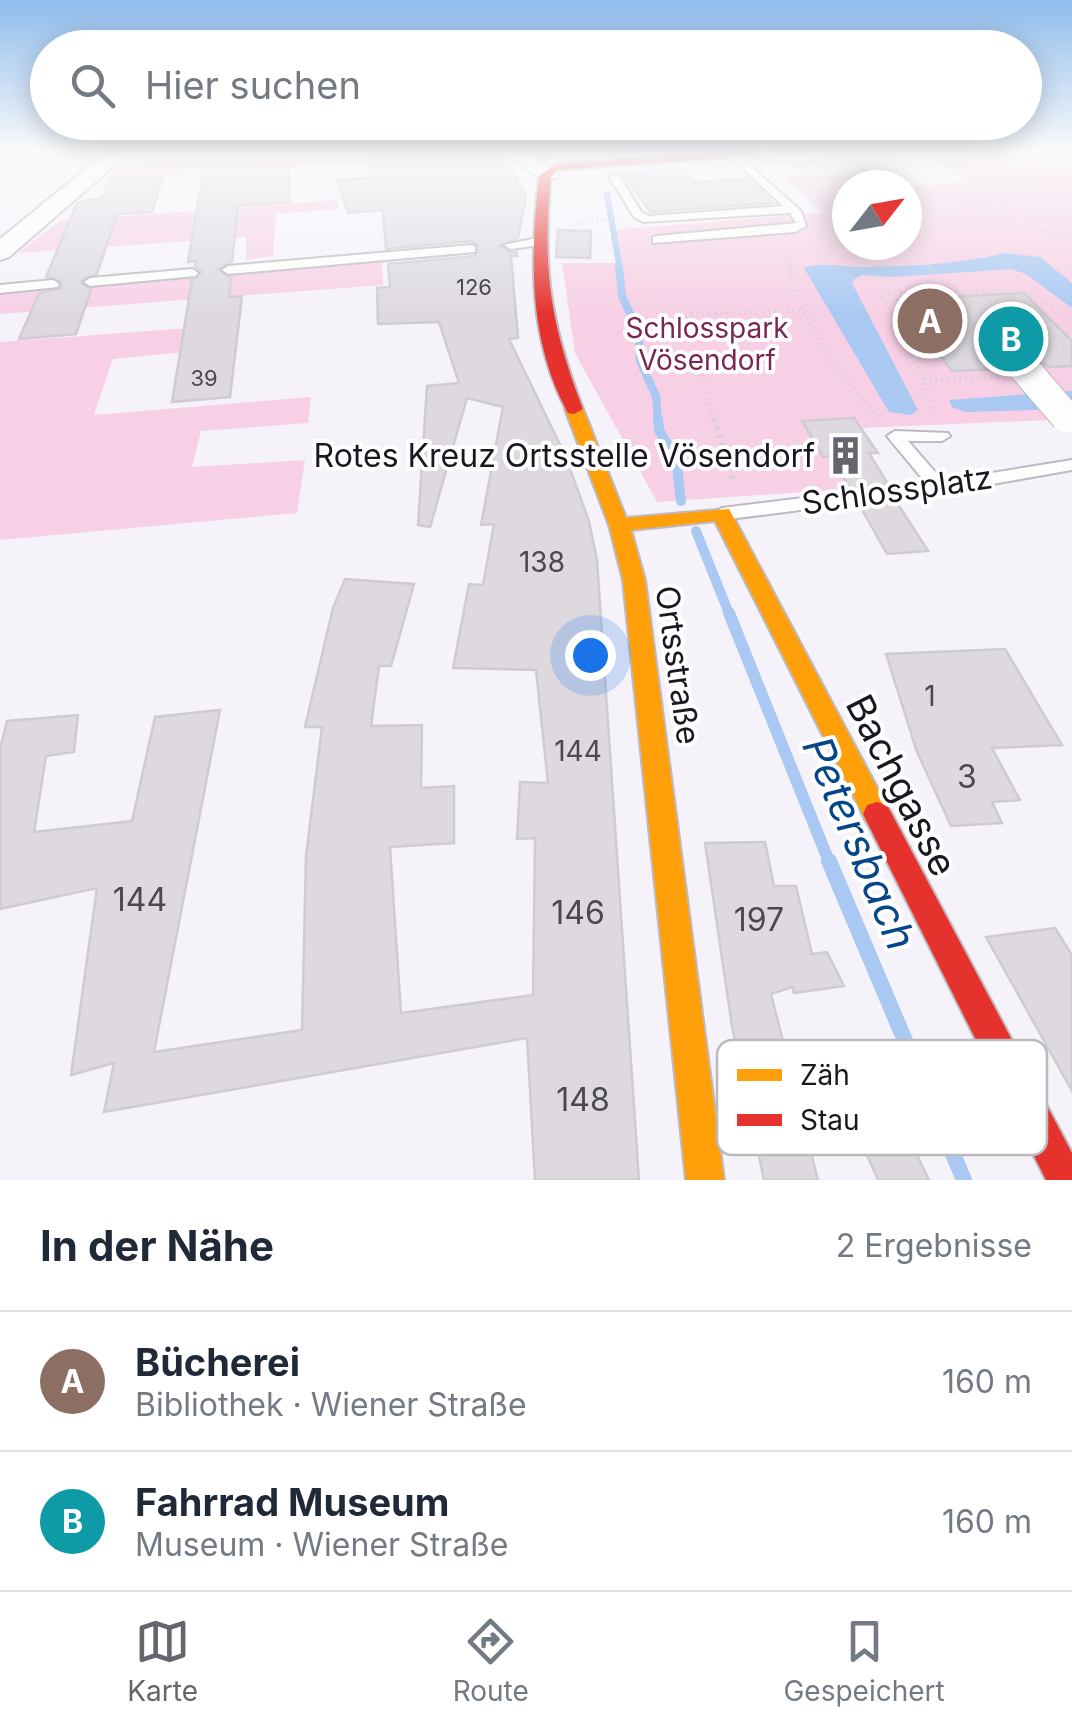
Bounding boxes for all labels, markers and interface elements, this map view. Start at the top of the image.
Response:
search box [30,30,1042,140]
icon: search [65,58,120,113]
text: Hier suchen [145,62,361,108]
north arrow [832,170,922,260]
house number: 126 [456,274,492,300]
pin: A [898,284,962,358]
pin: B [978,302,1044,376]
park label: Schlosspark Vösendorf [625,311,789,377]
house number: 39 [190,365,218,391]
building icon: Rotes Kreuz Ortsstelle Vösendorf [824,434,866,476]
place label: Rotes Kreuz Ortsstelle Vösendorf [314,436,815,475]
street label: Schlossplatz [799,457,995,523]
house number: 138 [519,545,565,579]
street label: Ortsstraße [648,583,708,747]
your location [565,630,616,681]
house number: 1 [924,679,936,713]
street label: Bachgasse [837,687,967,883]
water label: Petersbach [792,729,928,957]
house number: 144 [554,734,602,768]
house number: 3 [957,757,977,796]
house number: 144 [113,880,167,919]
house number: 146 [551,893,605,932]
house number: 197 [734,900,784,939]
legend [717,1040,1047,1155]
text: Zäh [800,1058,850,1092]
house number: 148 [556,1080,610,1119]
text: Stau [800,1103,860,1137]
text: In der Nähe [40,1220,274,1271]
text: 2 Ergebnisse [836,1226,1032,1265]
text: Bücherei [135,1339,300,1385]
text: A [61,1362,84,1401]
text: 160 m [942,1362,1032,1401]
text: Bibliothek · Wiener Straße [135,1385,527,1424]
text: Fahrrad Museum [135,1479,449,1525]
text: B [62,1502,83,1541]
text: 160 m [942,1502,1032,1541]
text: Museum · Wiener Straße [135,1525,508,1564]
tab: Karte [127,1614,198,1708]
tab: Route [453,1614,529,1708]
tab: Gespeichert [783,1614,945,1708]

